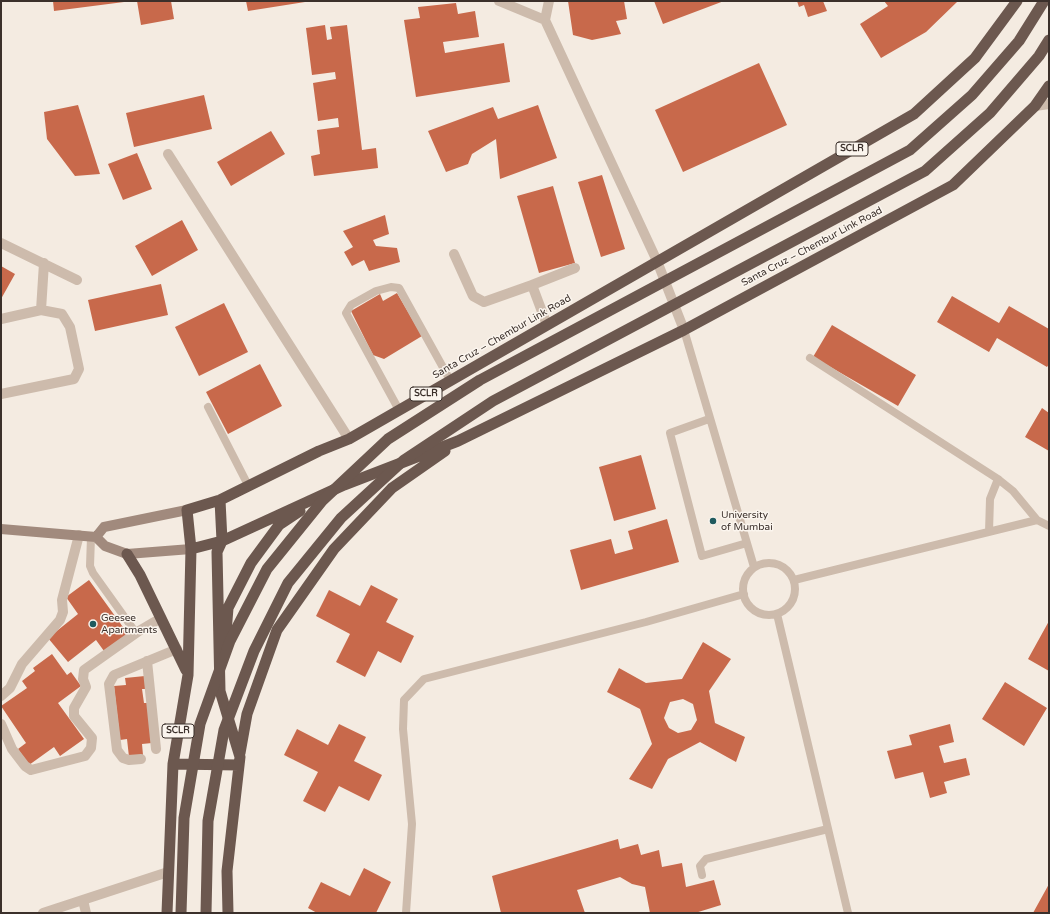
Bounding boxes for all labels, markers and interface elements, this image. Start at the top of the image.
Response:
road number: SCLR [836,142,868,156]
street label: Santa Cruz – Chembur Link Road [740,205,884,289]
street label: Santa Cruz – Chembur Link Road [431,292,573,382]
road number: SCLR [410,387,442,401]
place label: University of Mumbai [721,509,773,532]
marker: University of Mumbai [708,516,718,526]
place label: Geesee Apartments [101,612,157,636]
marker: Geesee Apartments [88,619,98,629]
road number: SCLR [162,724,194,738]

